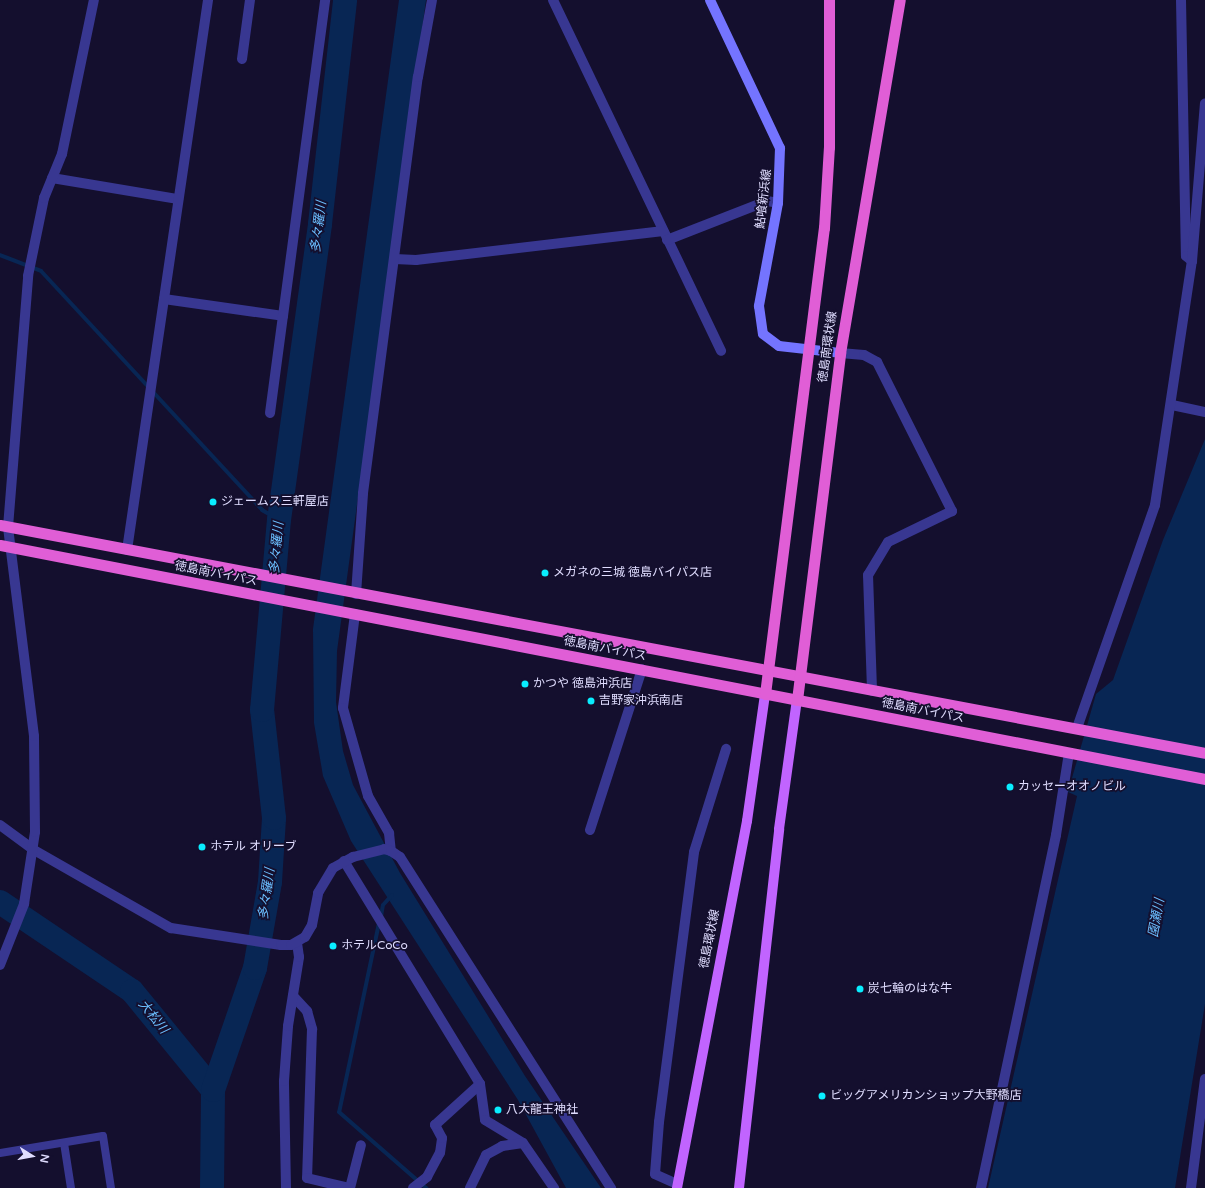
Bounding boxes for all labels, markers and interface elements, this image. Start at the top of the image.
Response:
street label: 鮎喰新浜線 [753,168,775,230]
water label: 多々羅川 [308,200,330,254]
street label: 徳島南環状線 [816,310,840,384]
place label: ジェームス三軒屋店 [221,495,329,509]
marker: ジェームス三軒屋店 [208,497,218,507]
water label: 多々羅川 [267,521,287,575]
street label: 徳島南バイパス [173,559,259,589]
place label: メガネの三城 徳島バイパス店 [553,566,712,580]
marker: メガネの三城 徳島バイパス店 [540,568,550,578]
street label: 徳島南バイパス [562,634,648,664]
place label: かつや 徳島沖浜店 [533,677,632,691]
marker: かつや 徳島沖浜店 [520,679,530,689]
place label: 吉野家沖浜南店 [599,694,683,708]
marker: 吉野家沖浜南店 [586,696,596,706]
street label: 徳島南バイパス [880,696,966,726]
place label: カッセーオオノビル [1018,780,1126,794]
marker: カッセーオオノビル [1005,782,1015,792]
place label: ホテル オリーブ [210,840,297,854]
marker: ホテル オリーブ [197,842,207,852]
water label: 多々羅川 [256,867,278,921]
water label: 園瀬川 [1146,897,1168,939]
street label: 徳島環状線 [697,908,723,970]
place label: ホテルCoCo [341,939,408,953]
marker: ホテルCoCo [328,941,338,951]
place label: 炭七輪のはな牛 [868,982,952,996]
marker: 炭七輪のはな牛 [855,984,865,994]
water label: 大松川 [135,997,171,1037]
place label: ビッグアメリカンショップ大野橋店 [830,1089,1022,1103]
marker: ビッグアメリカンショップ大野橋店 [817,1091,827,1101]
place label: 八大龍王神社 [506,1103,578,1117]
marker: 八大龍王神社 [493,1105,503,1115]
north arrow [12,1136,52,1176]
text: N [37,1153,51,1164]

